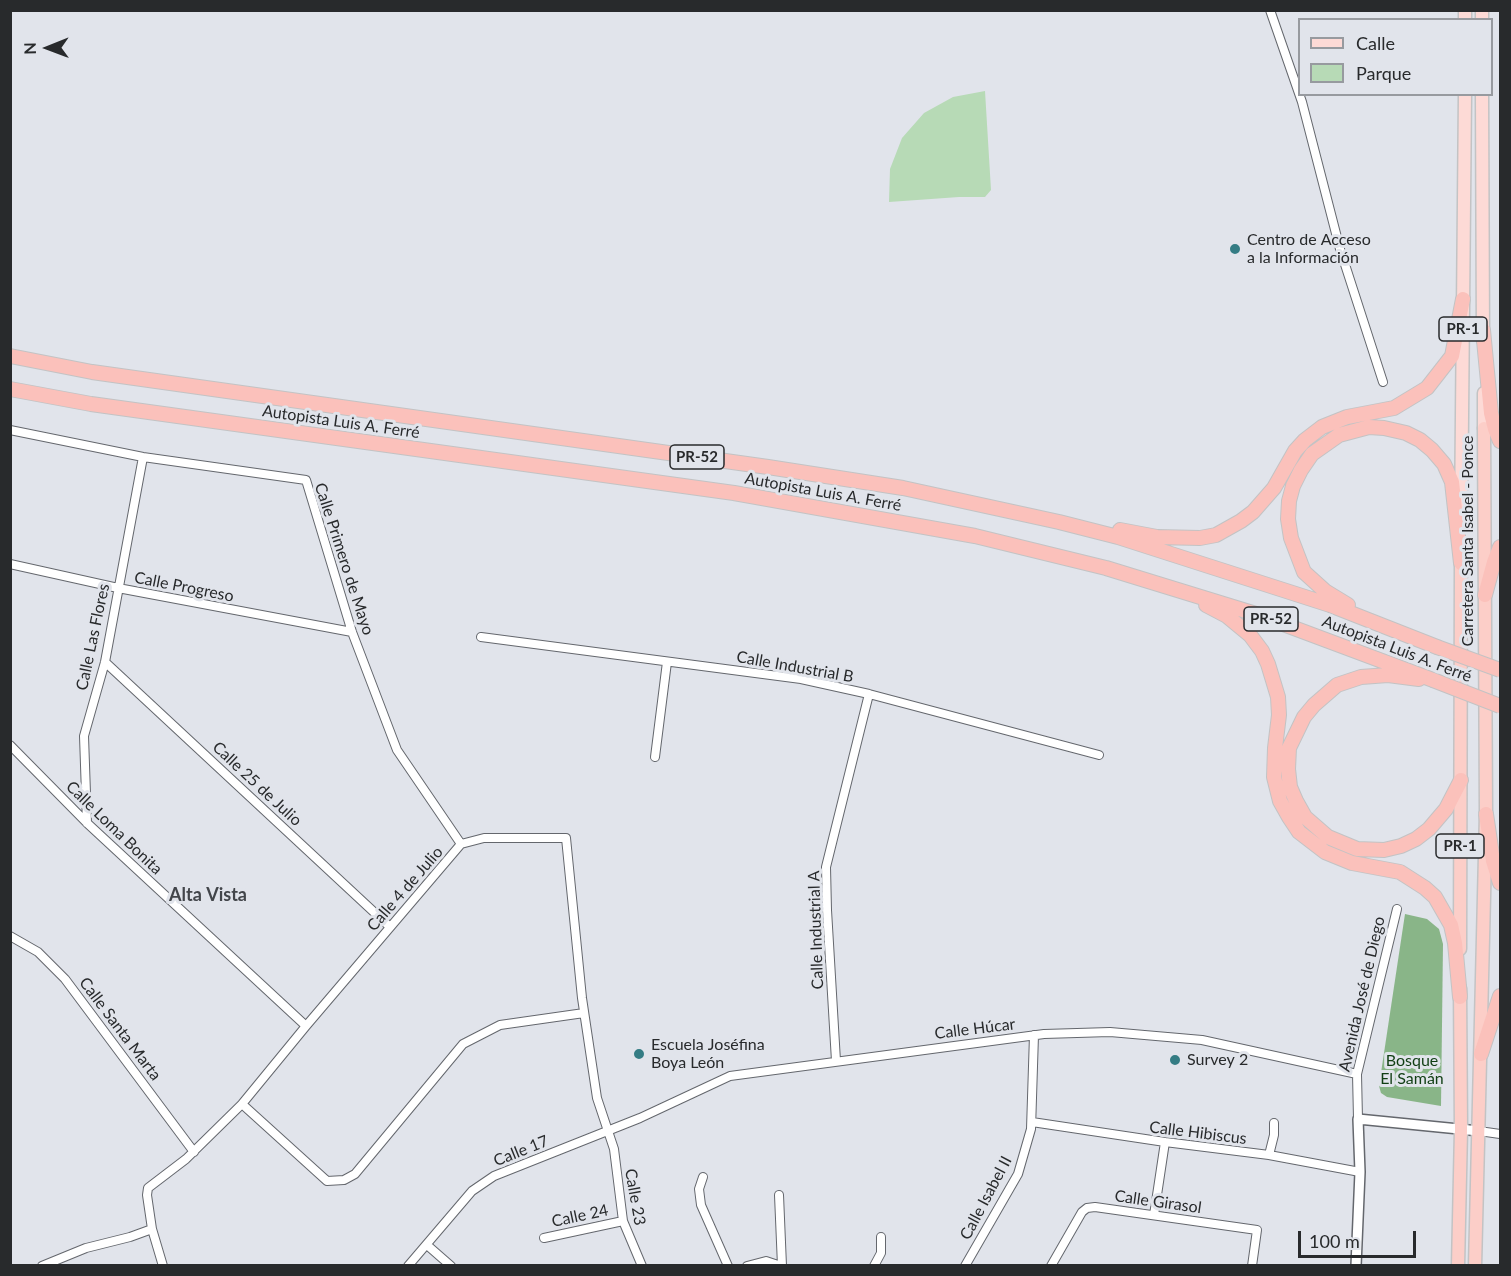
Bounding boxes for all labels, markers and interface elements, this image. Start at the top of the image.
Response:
north arrow [18,18,78,78]
legend [1298,18,1493,96]
text: Calle [1356,32,1395,54]
text: N [20,42,39,55]
text: Parque [1356,62,1411,84]
place label: Centro de Acceso a la Información [1247,230,1371,268]
marker: Centro de Acceso a la Información [1228,242,1242,256]
road number: PR-1 [1439,317,1487,341]
street label: Autopista Luis A. Ferré [261,401,421,443]
street label: Carretera Santa Isabel - Ponce [1458,436,1478,646]
road number: PR-52 [670,445,724,469]
street label: Autopista Luis A. Ferré [743,469,903,515]
street label: Calle Primero de Mayo [310,480,378,638]
street label: Calle Progreso [133,568,235,606]
street label: Calle Las Flores [72,582,114,692]
road number: PR-52 [1244,607,1298,631]
street label: Autopista Luis A. Ferré [1320,612,1474,686]
street label: Calle Industrial B [735,647,855,687]
street label: Calle 25 de Julio [208,738,306,830]
street label: Calle Loma Bonita [62,777,166,879]
road number: PR-1 [1436,834,1484,858]
street label: Calle 4 de Julio [363,843,447,935]
street label: Calle Industrial A [804,870,828,990]
district label: Alta Vista [169,884,247,906]
street label: Avenida José de Diego [1335,915,1389,1073]
street label: Calle Santa Marta [75,974,165,1084]
street label: Calle Húcar [934,1015,1016,1043]
place label: Escuela Joséfina Boya León [651,1035,765,1073]
marker: Escuela Joséfina Boya León [632,1047,646,1061]
place label: Survey 2 [1187,1050,1248,1070]
park label: Bosque El Samán [1380,1051,1444,1089]
marker: Survey 2 [1168,1053,1182,1067]
street label: Calle Hibiscus [1148,1118,1248,1148]
street label: Calle 17 [491,1131,551,1171]
street label: Calle Isabel II [956,1153,1016,1243]
street label: Calle 23 [621,1167,649,1227]
street label: Calle Girasol [1113,1186,1203,1218]
street label: Calle 24 [550,1201,610,1231]
scale bar [1301,1219,1420,1257]
text: 100 m [1309,1230,1360,1252]

